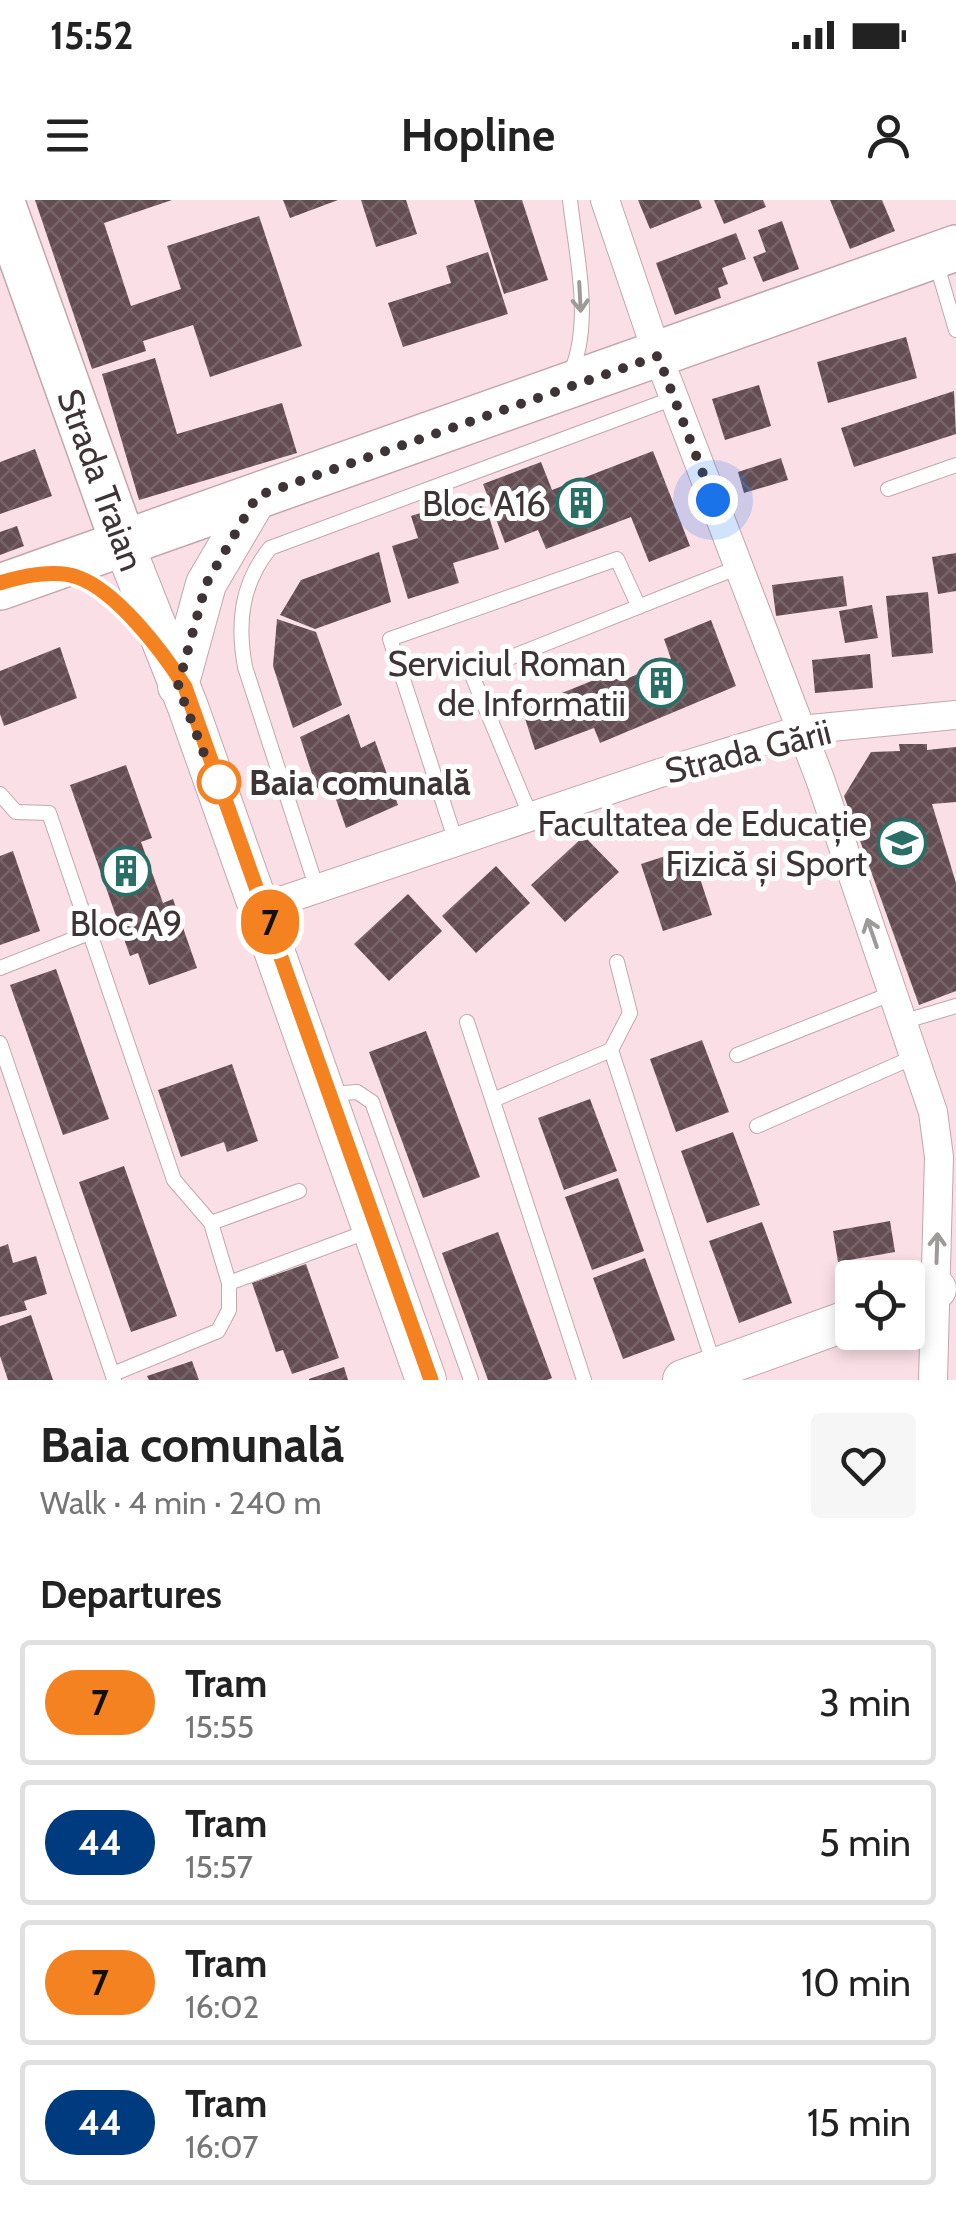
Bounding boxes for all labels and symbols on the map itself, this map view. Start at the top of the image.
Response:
one-way arrow [571,280,590,312]
street label: Strada Traian [48,383,154,577]
your location [688,475,738,525]
building icon: Bloc A16 [555,477,607,529]
place label: Bloc A16 [422,482,546,525]
place label: Serviciul Roman de Informatii [387,642,626,725]
building icon: Serviciul Roman de Informatii [635,657,687,709]
street label: Strada Gării [660,710,836,792]
marker: Baia comunală [198,761,240,803]
place label: Baia comunală [249,761,471,804]
place label: Facultatea de Educație Fizică și Sport [537,802,867,887]
school or university icon: Facultatea de Educație Fizică și Sport [876,817,928,869]
building icon: Bloc A9 [100,845,152,897]
line badge: 7 [238,890,302,954]
place label: Bloc A9 [70,902,182,945]
one-way arrow [862,918,880,949]
one-way arrow [928,1232,947,1264]

